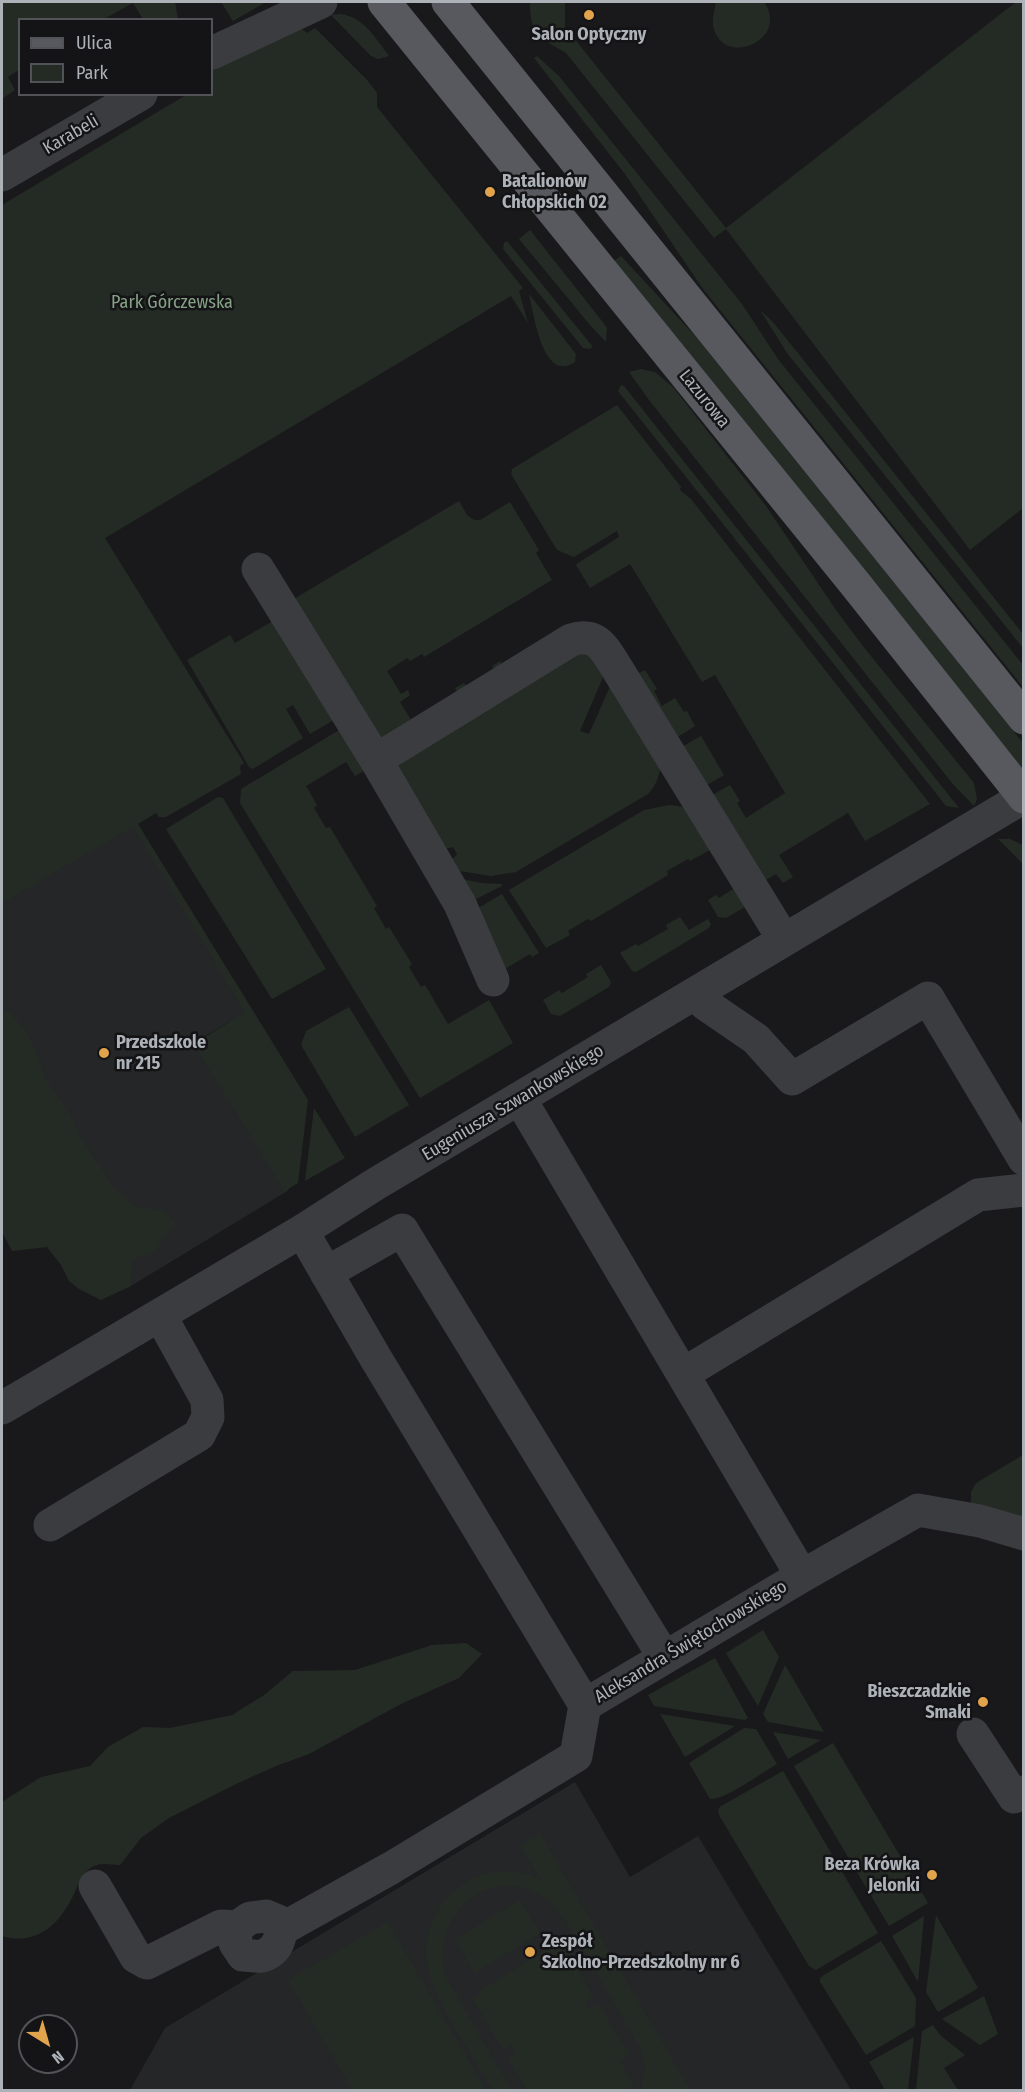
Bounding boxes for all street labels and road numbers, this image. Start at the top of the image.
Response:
street label: Karabeli [39,111,103,159]
street label: Lazurowa [674,366,734,432]
street label: Eugeniusza Szwankowskiego [418,1040,608,1166]
street label: Aleksandra Świętochowskiego [591,1576,791,1708]

